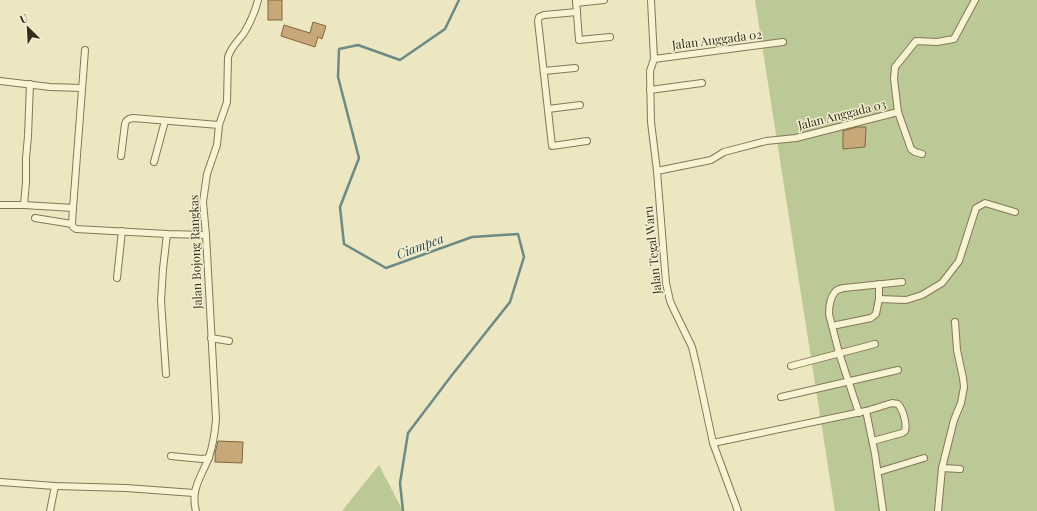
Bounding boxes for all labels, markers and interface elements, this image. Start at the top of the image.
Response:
north arrow [8,8,48,48]
text: U [17,10,31,27]
street label: Jalan Anggada 02 [670,26,763,53]
street label: Jalan Anggada 03 [795,95,888,133]
street label: Jalan Bojong Rangkas [185,195,205,310]
street label: Jalan Tegal Waru [639,205,665,296]
water label: Ciampea [394,229,446,262]

